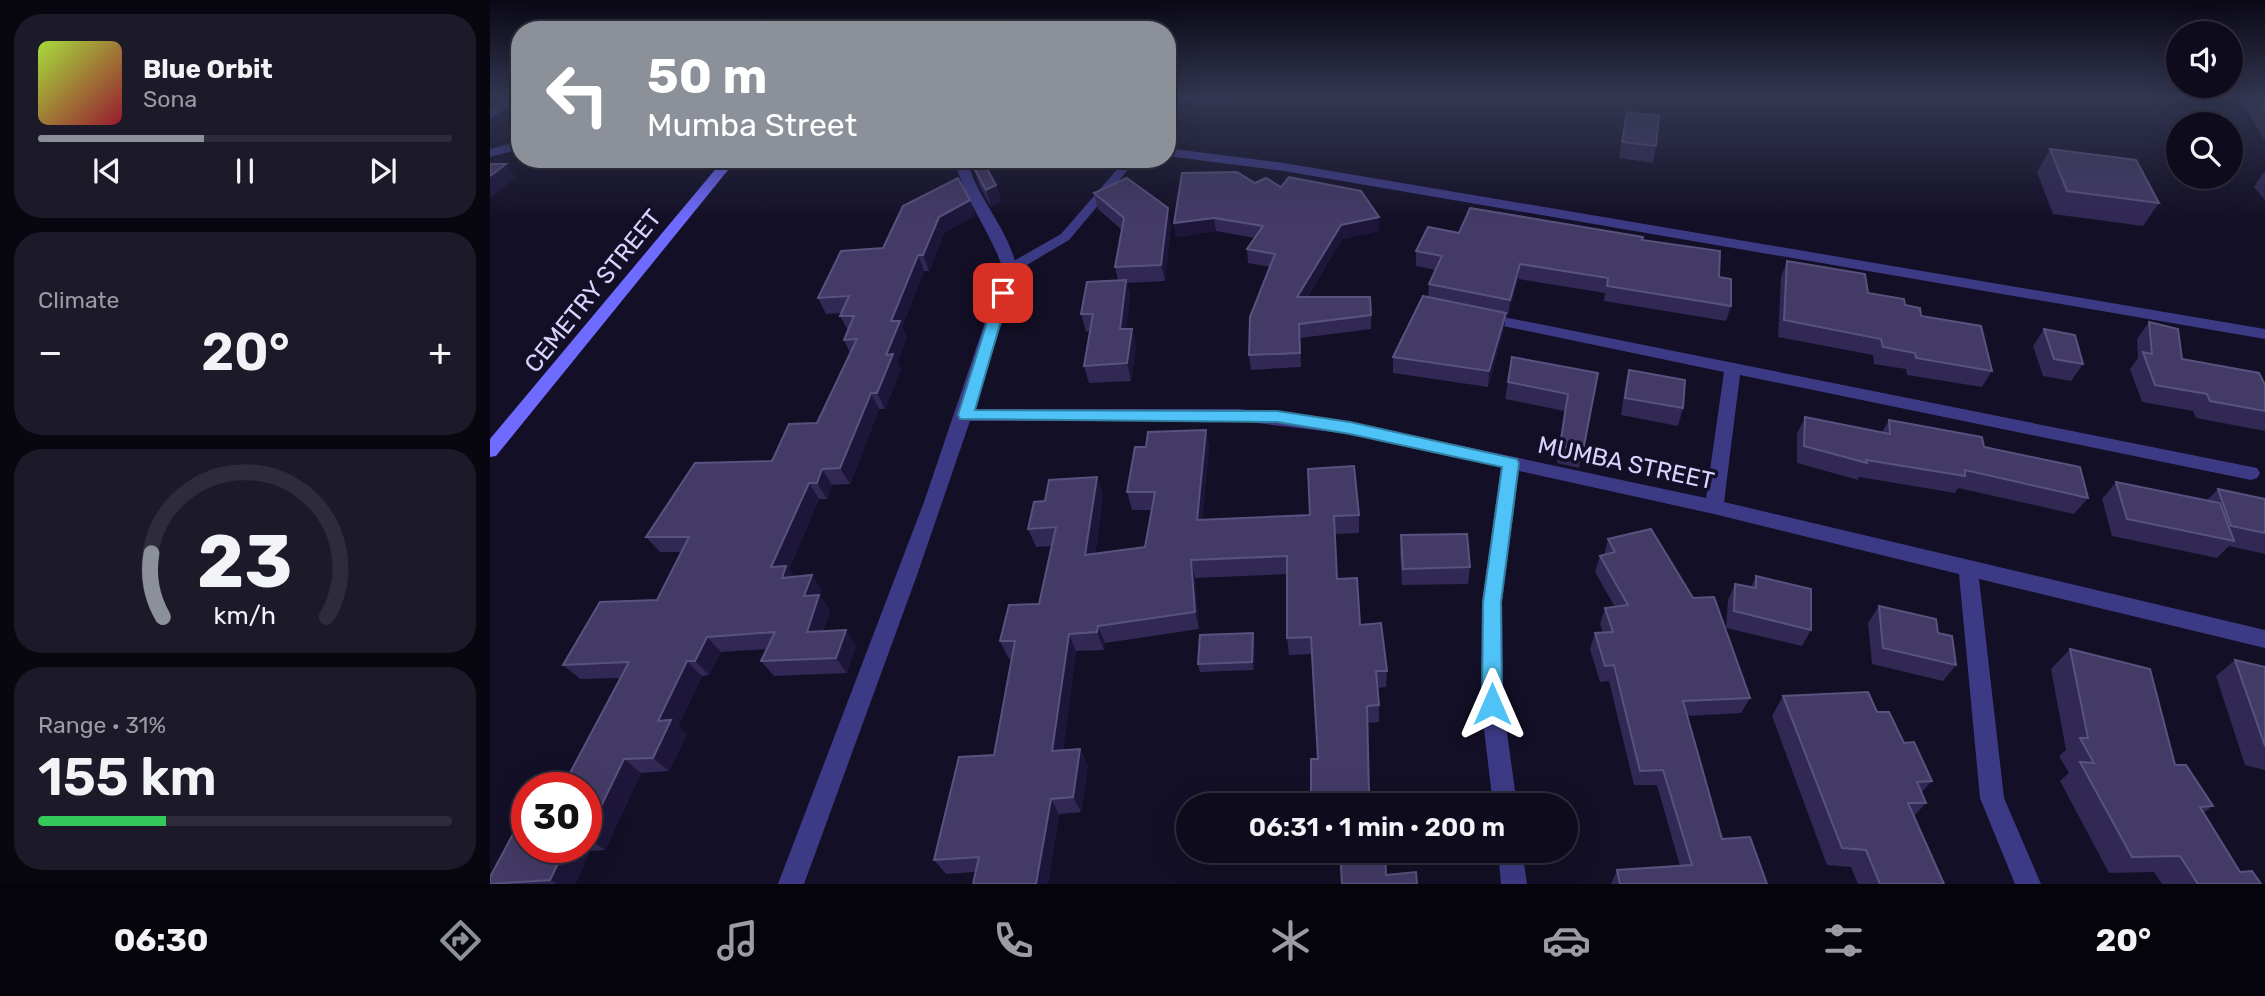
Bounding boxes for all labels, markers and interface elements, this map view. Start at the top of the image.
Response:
map controls [2166,21,2243,189]
button: sound [2166,21,2243,98]
text: 50 m [647,47,767,105]
icon: left [532,49,623,140]
text: Blue Orbit [143,54,273,85]
text: Sona [143,85,197,113]
text: Mumba Street [647,106,857,144]
button: search [2166,112,2243,189]
icon: previous [88,152,126,190]
icon: pause [226,152,264,190]
icon: next [364,152,402,190]
street label: CEMETRY STREET [519,204,667,378]
pin [973,263,1033,323]
icon: arrive [984,274,1022,312]
text: Climate [38,286,119,314]
text: 20° [201,321,290,383]
text: − [38,329,63,375]
text: + [428,329,452,375]
street label: MUMBA STREET [1535,431,1717,495]
text: 23 [197,519,293,605]
text: km/h [214,601,276,630]
position arrow [1455,667,1529,741]
text: Range · 31% [38,711,166,739]
text: 155 km [38,746,217,808]
speed limit sign: 30 [511,772,602,863]
text: 06:31 · 1 min · 200 m [1249,812,1505,843]
icon: directions [436,916,485,965]
icon: music [713,916,762,965]
icon: phone [989,916,1038,965]
icon: climate [1266,916,1315,965]
icon: car [1542,916,1591,965]
icon: filters [1819,916,1868,965]
text: 06:30 [114,921,209,959]
text: 20° [2095,921,2151,959]

